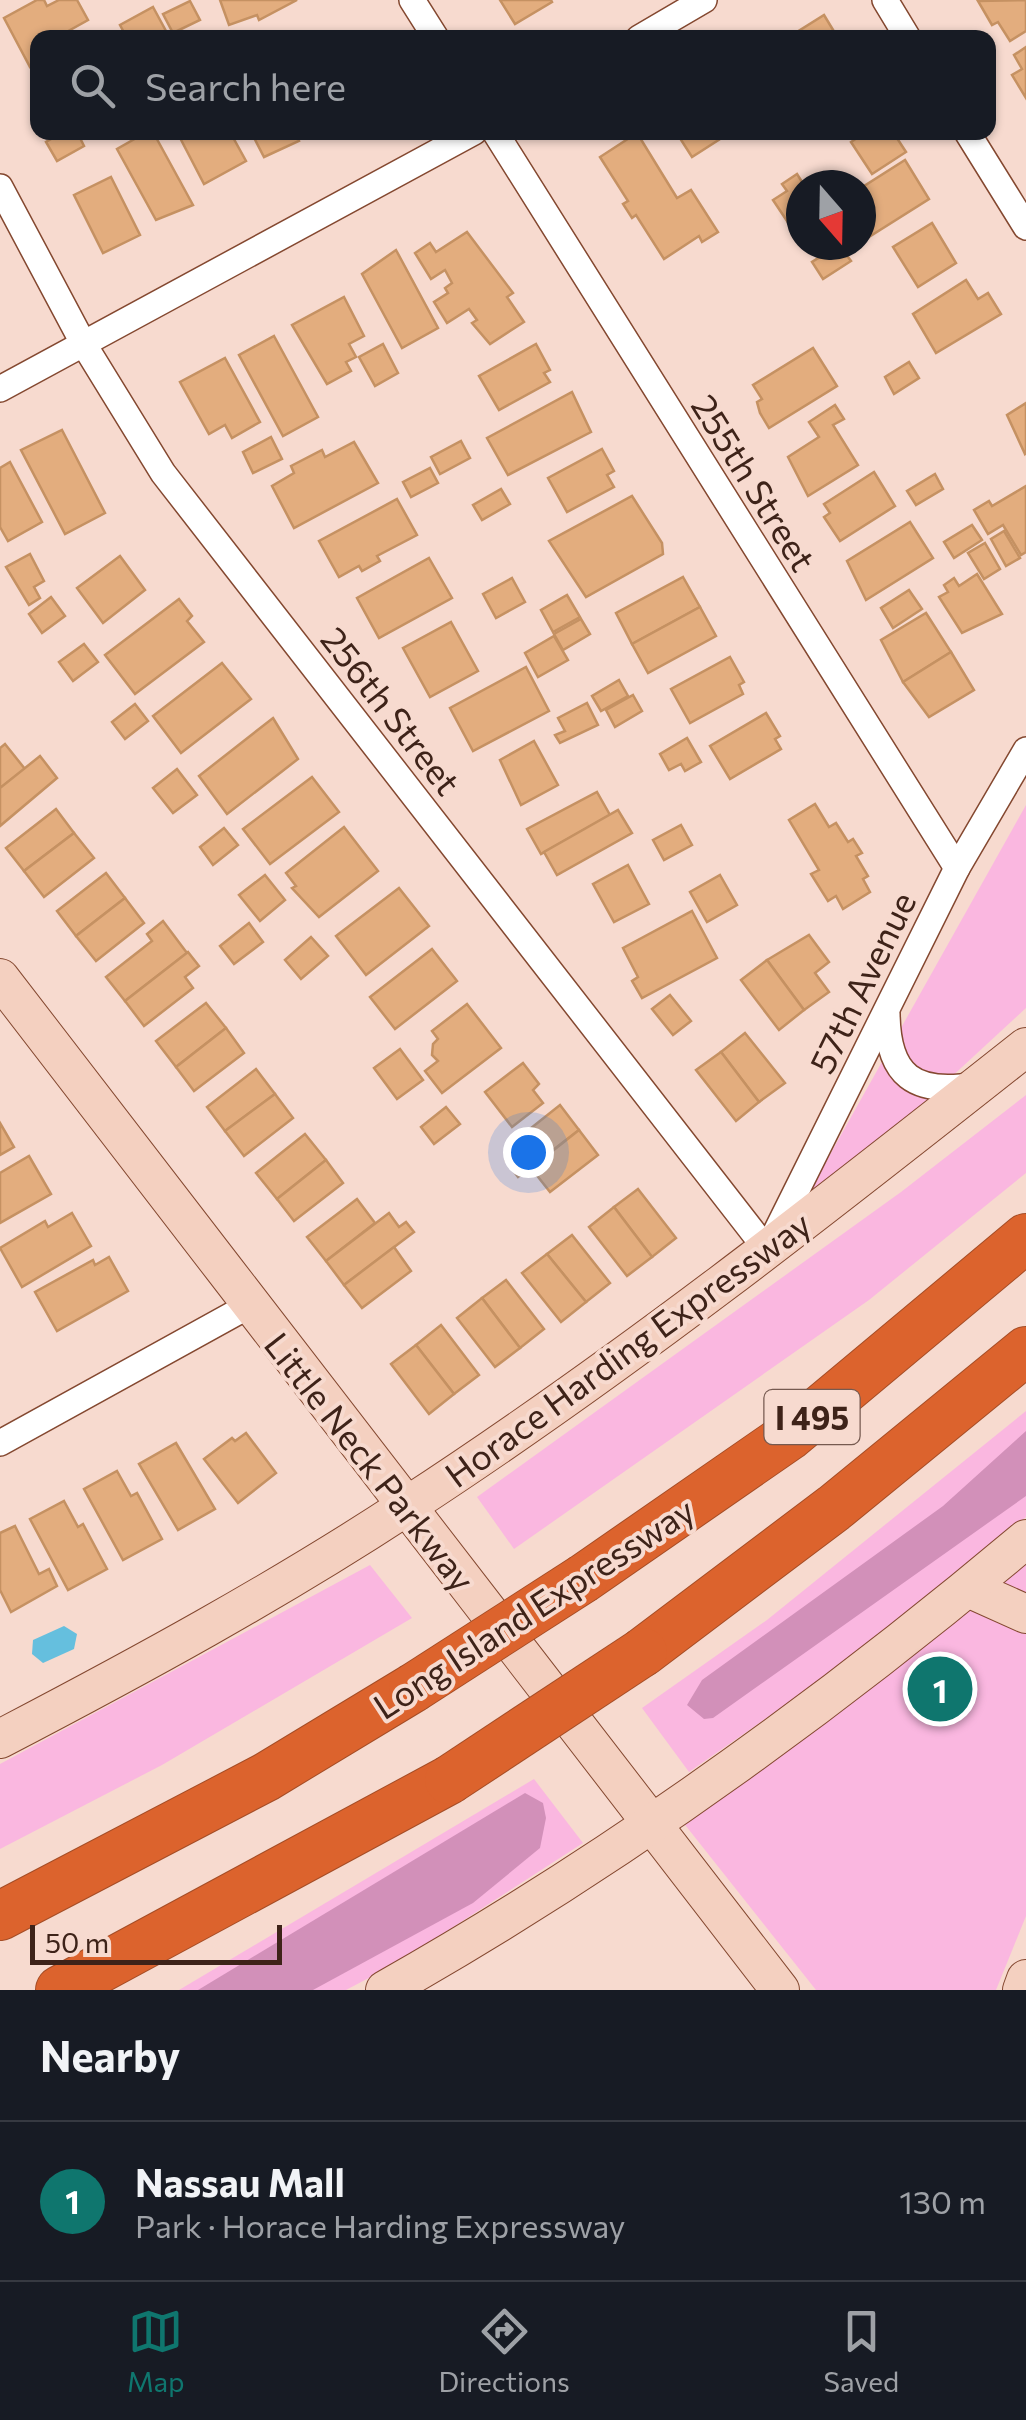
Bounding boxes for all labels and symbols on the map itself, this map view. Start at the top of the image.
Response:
north arrow [786,170,876,260]
street label: 255th Street [684,386,826,578]
street label: 256th Street [313,618,471,802]
street label: 57th Avenue [799,884,923,1080]
your location [503,1127,554,1178]
street label: Horace Harding Expressway [436,1201,818,1495]
street label: Little Neck Parkway [257,1323,485,1599]
road number: I 495 [764,1390,860,1444]
street label: Long Island Expressway [365,1487,701,1727]
pin: 1 [908,1652,972,1726]
scale bar [30,1920,282,1964]

